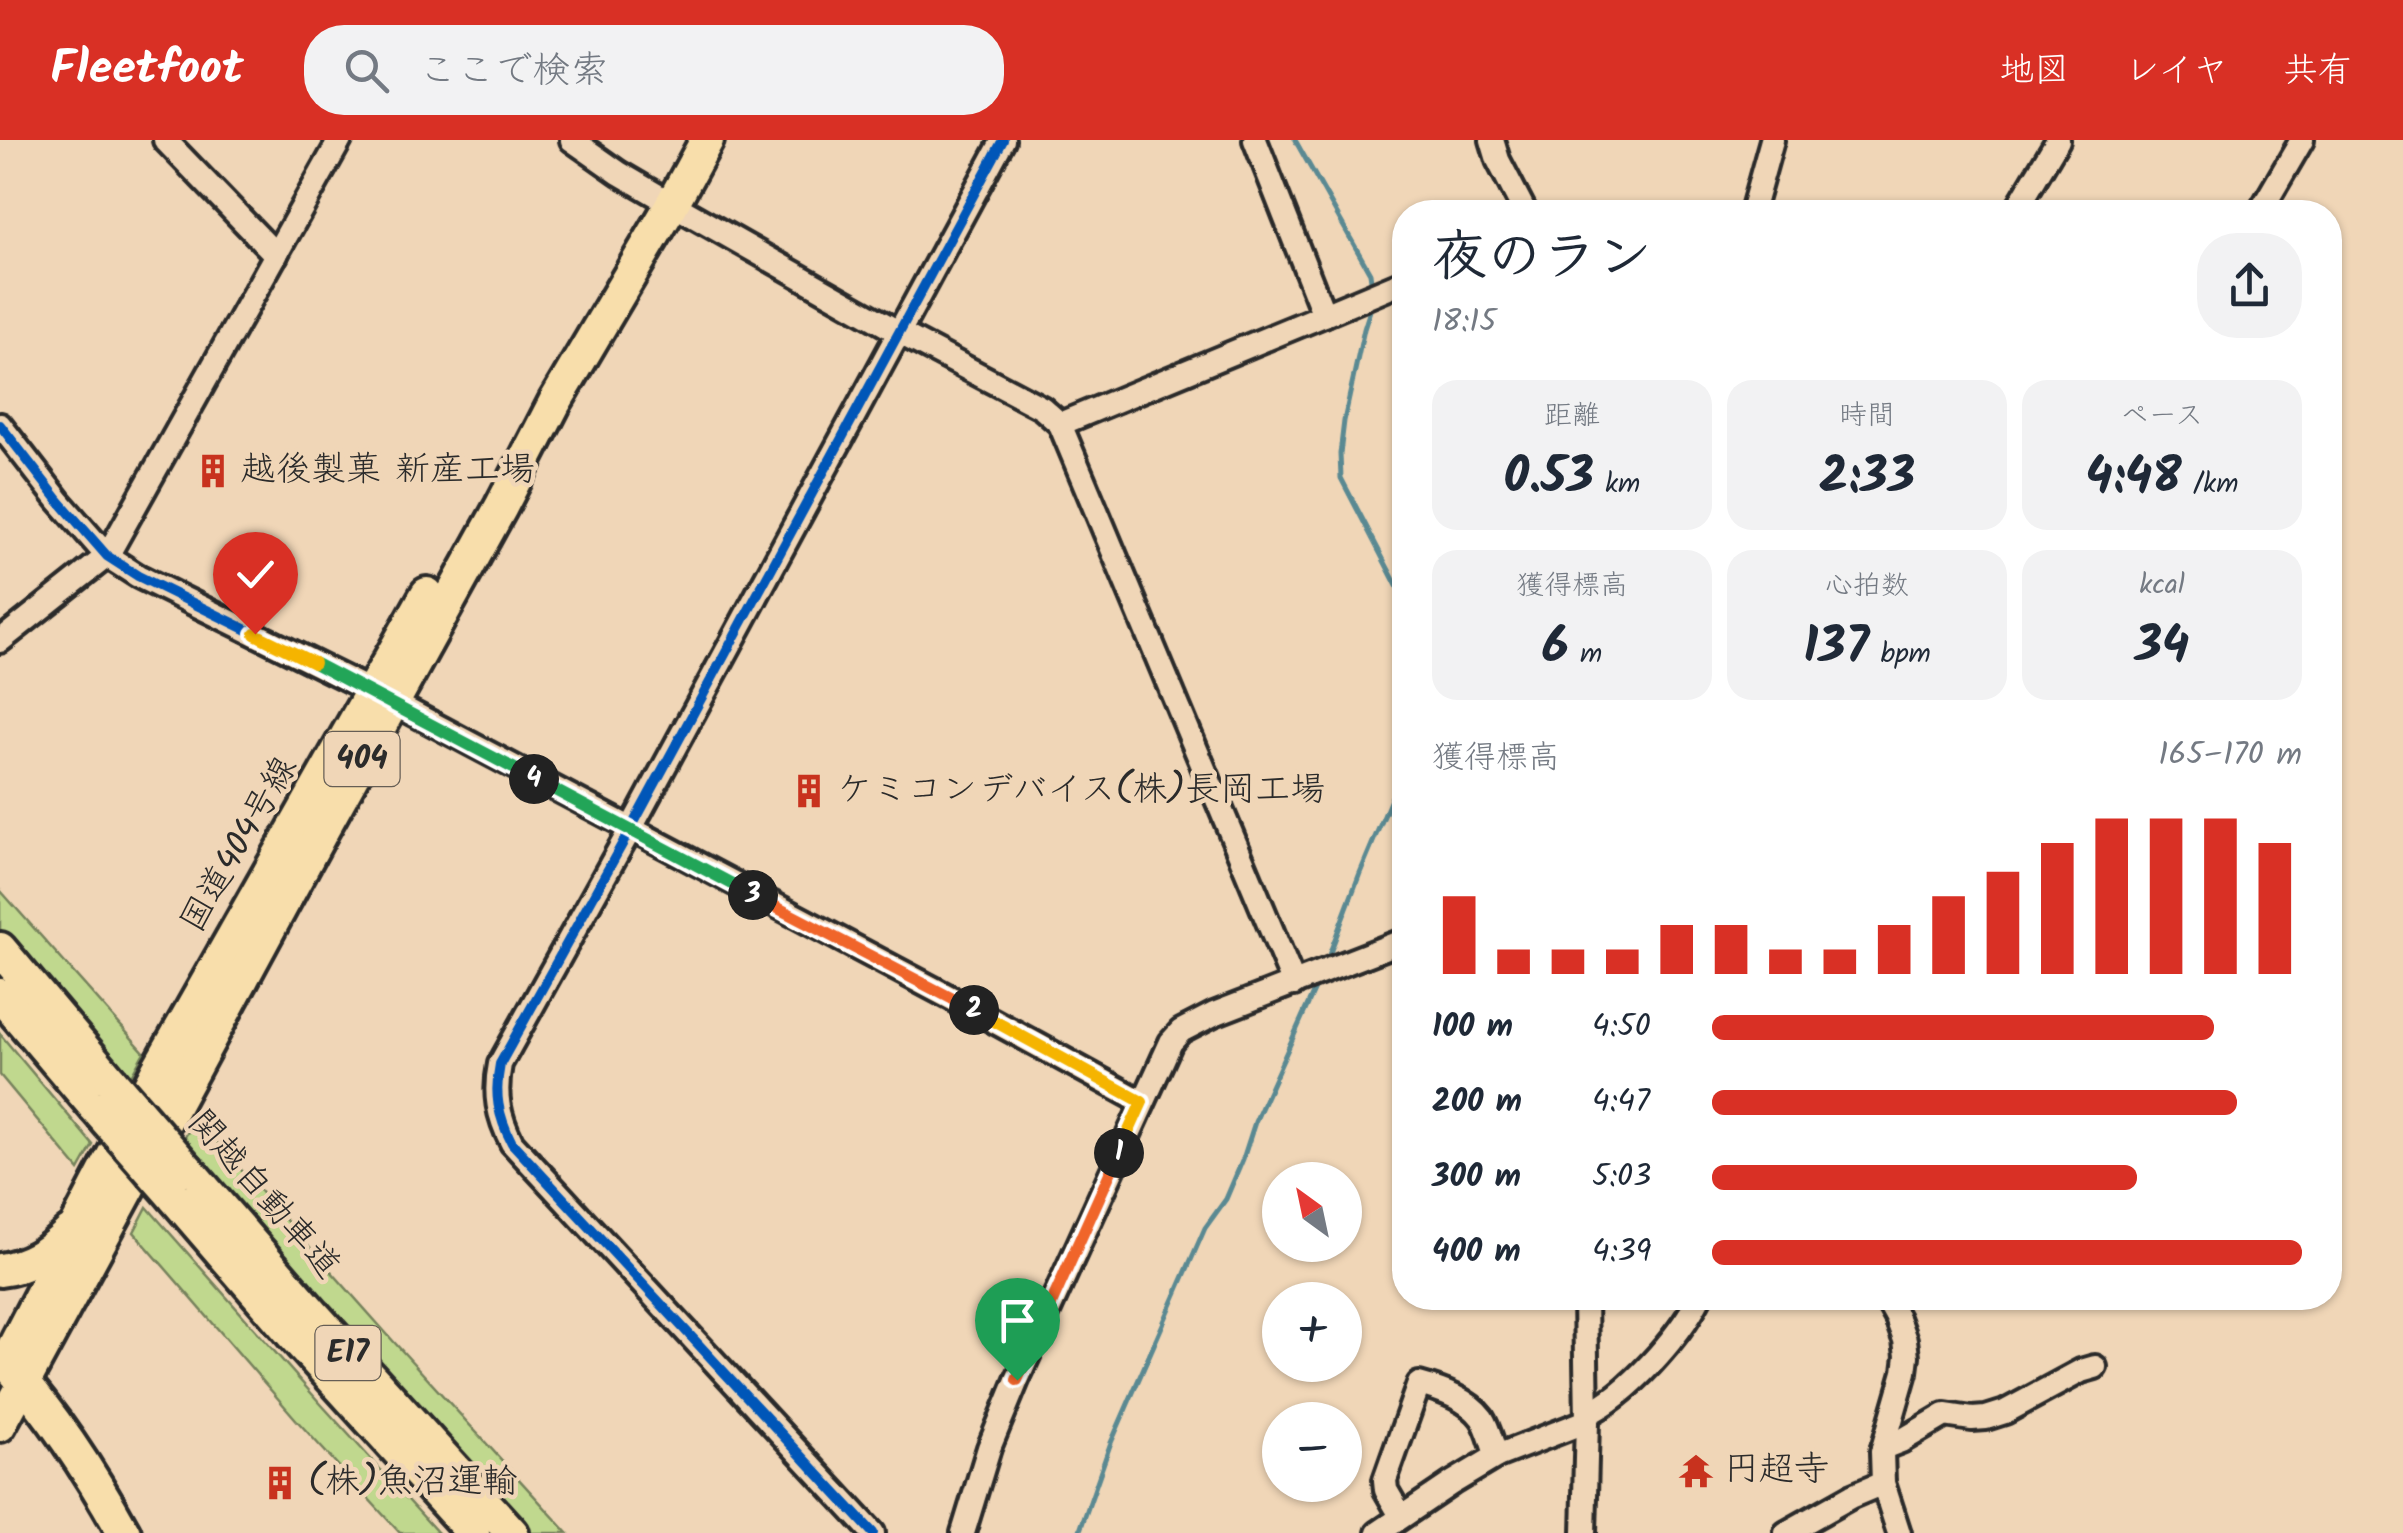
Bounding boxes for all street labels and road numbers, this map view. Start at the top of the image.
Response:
road number: 404 [324,732,400,786]
street label: 国道404号線 [167,746,313,944]
street label: 関越自動車道 [173,1097,353,1293]
road number: E17 [316,1326,380,1380]

